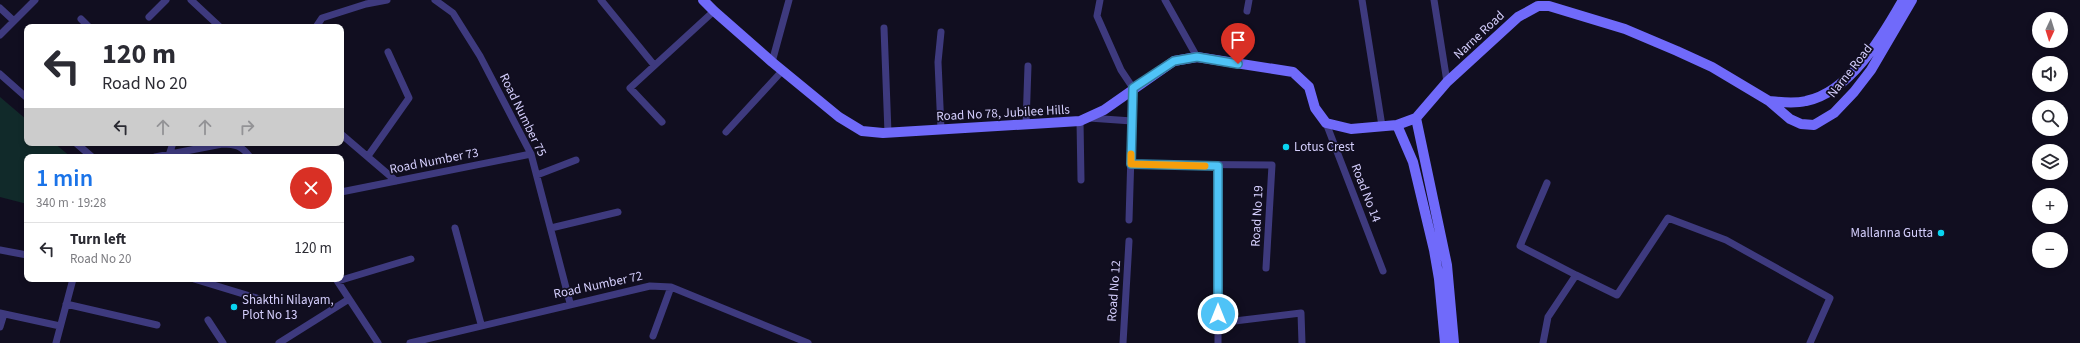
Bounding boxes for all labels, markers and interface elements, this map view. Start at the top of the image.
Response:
street label: Narne Road [1450,7,1508,63]
north arrow [2032,12,2068,48]
map controls [2032,12,2068,268]
pin [1221,23,1255,64]
icon: arrive [1227,29,1249,51]
text: 120 m [102,34,176,74]
icon: left [36,40,88,92]
street label: Narne Road [1823,40,1877,102]
button: sound [2032,56,2068,92]
street label: Road Number 75 [495,70,551,160]
text: Road No 20 [102,71,187,96]
street label: Road No 78, Jubilee Hills [936,100,1071,125]
button: search [2032,100,2068,136]
icon: left [110,116,132,138]
icon: ahead [152,116,174,138]
icon: ahead [194,116,216,138]
icon: right [236,116,258,138]
place label: Lotus Crest [1294,138,1355,156]
marker: Lotus Crest [1281,142,1291,152]
street label: Road Number 73 [388,144,480,178]
button: layers [2032,144,2068,180]
text: 1 min [36,161,93,196]
street label: Road No 14 [1347,161,1386,225]
button: close [290,167,332,209]
street label: Road No 19 [1246,185,1268,247]
button: + [2032,188,2068,224]
text: 340 m · 19:28 [36,194,106,212]
place label: Mallanna Gutta [1851,224,1933,242]
marker: Mallanna Gutta [1936,228,1946,238]
text: Turn left [70,229,126,250]
button: − [2032,232,2068,268]
icon: left [36,238,58,260]
text: 120 m [294,238,332,259]
text: Road No 20 [70,250,131,268]
street label: Road No 12 [1103,260,1125,322]
street label: Road Number 72 [552,267,644,303]
place label: Shakthi Nilayam, Plot No 13 [242,291,334,324]
position arrow [1197,293,1239,335]
marker: Shakthi Nilayam, Plot No 13 [229,302,239,312]

